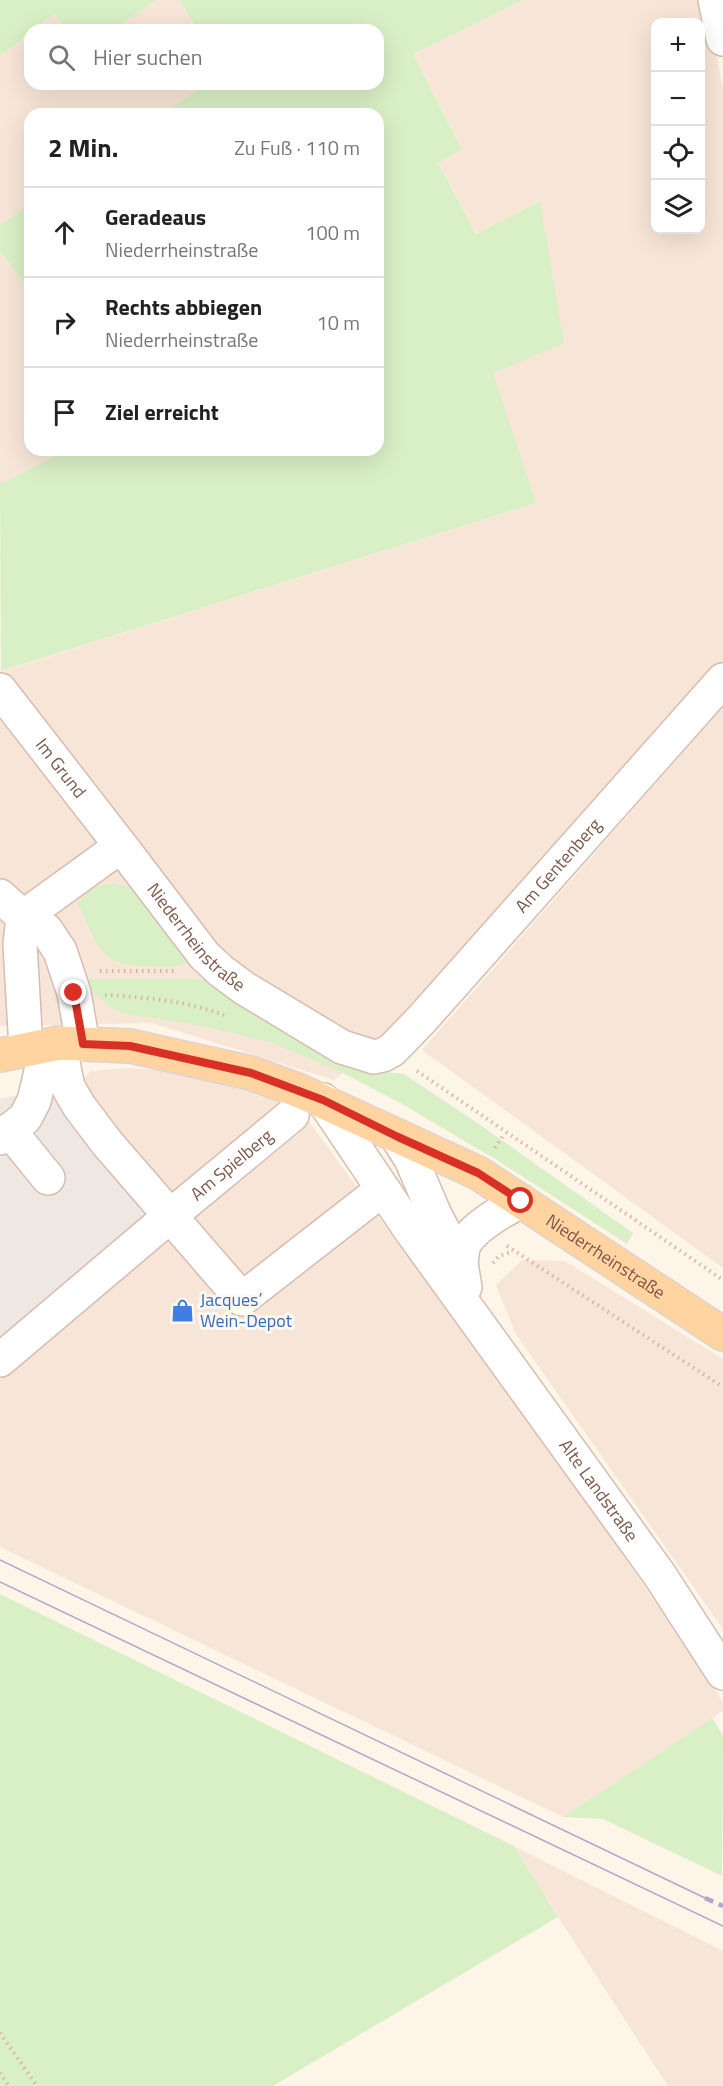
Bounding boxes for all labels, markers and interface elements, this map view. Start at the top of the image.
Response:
map controls [651,18,705,234]
button: + [651,18,705,72]
search box [24,24,384,90]
text: Hier suchen [93,40,202,74]
icon: search [45,41,78,74]
button: − [651,72,705,126]
button: locate [651,126,705,180]
text: 2 Min. [48,128,118,167]
text: Zu Fuß · 110 m [234,132,360,163]
button: layers [651,180,705,234]
text: Geradeaus [105,200,206,234]
icon: ahead [48,216,81,249]
text: 100 m [305,217,360,248]
text: Niederrheinstraße [105,234,258,265]
text: Rechts abbiegen [105,290,262,324]
icon: right [48,306,81,339]
text: 10 m [316,307,360,338]
text: Niederrheinstraße [105,324,258,355]
text: Ziel erreicht [105,395,219,429]
icon: arrive [48,396,81,429]
street label: Im Grund [29,732,93,804]
street label: Am Gentenberg [508,812,607,919]
street label: Niederrheinstraße [141,877,251,998]
route end [60,979,86,1005]
street label: Am Spielberg [184,1122,279,1207]
route start [507,1187,533,1213]
street label: Niederrheinstraße [541,1207,671,1306]
place label: Jacques’ Wein-Depot [200,1286,293,1334]
shop icon: Jacques’ Wein-Depot [169,1297,195,1323]
street label: Alte Landstraße [553,1433,645,1547]

